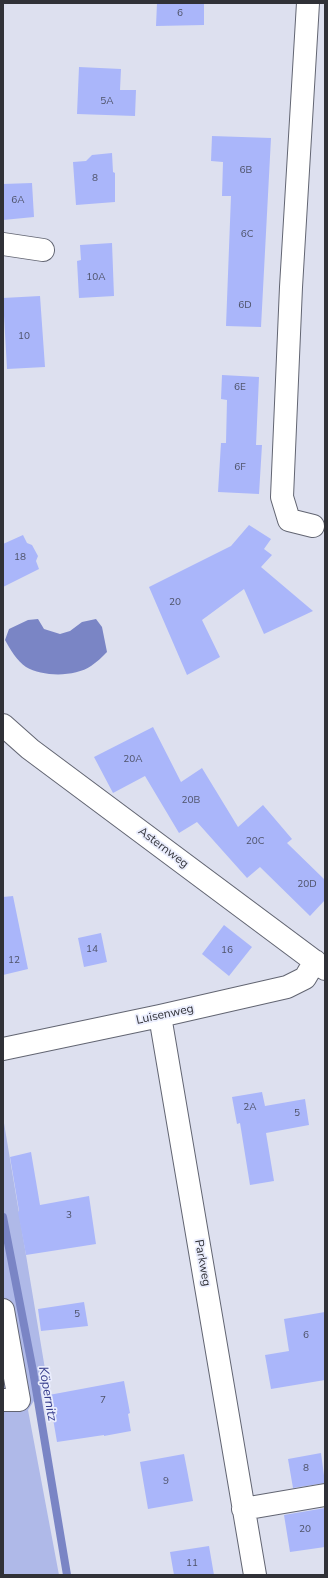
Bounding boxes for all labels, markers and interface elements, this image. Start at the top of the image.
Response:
house number: 6 [177,8,183,20]
house number: 5A [100,96,114,108]
house number: 6B [240,165,252,177]
house number: 8 [92,173,98,185]
house number: 6A [11,195,25,207]
house number: 6C [241,229,253,241]
house number: 10A [86,272,106,284]
house number: 6D [238,300,252,312]
house number: 10 [18,331,30,343]
house number: 6E [234,382,246,394]
house number: 6F [234,462,246,474]
house number: 18 [14,552,26,564]
house number: 20 [169,597,181,609]
house number: 20A [123,754,143,766]
house number: 20B [182,795,200,807]
street label: Asternweg [135,824,191,872]
house number: 20C [246,836,264,848]
house number: 20D [297,879,317,891]
house number: 14 [86,944,98,956]
house number: 16 [221,945,233,957]
house number: 12 [8,955,20,967]
street label: Luisenweg [135,1002,195,1028]
house number: 2A [243,1102,257,1114]
house number: 5 [294,1108,300,1120]
house number: 3 [66,1210,72,1222]
street label: Parkweg [191,1239,213,1287]
house number: 5 [74,1309,80,1321]
house number: 6 [303,1330,309,1342]
water label: Köpernitz [35,1365,59,1423]
house number: 7 [100,1395,106,1407]
house number: 8 [303,1463,309,1475]
house number: 9 [163,1476,169,1488]
house number: 20 [299,1524,311,1536]
house number: 11 [186,1558,198,1570]

